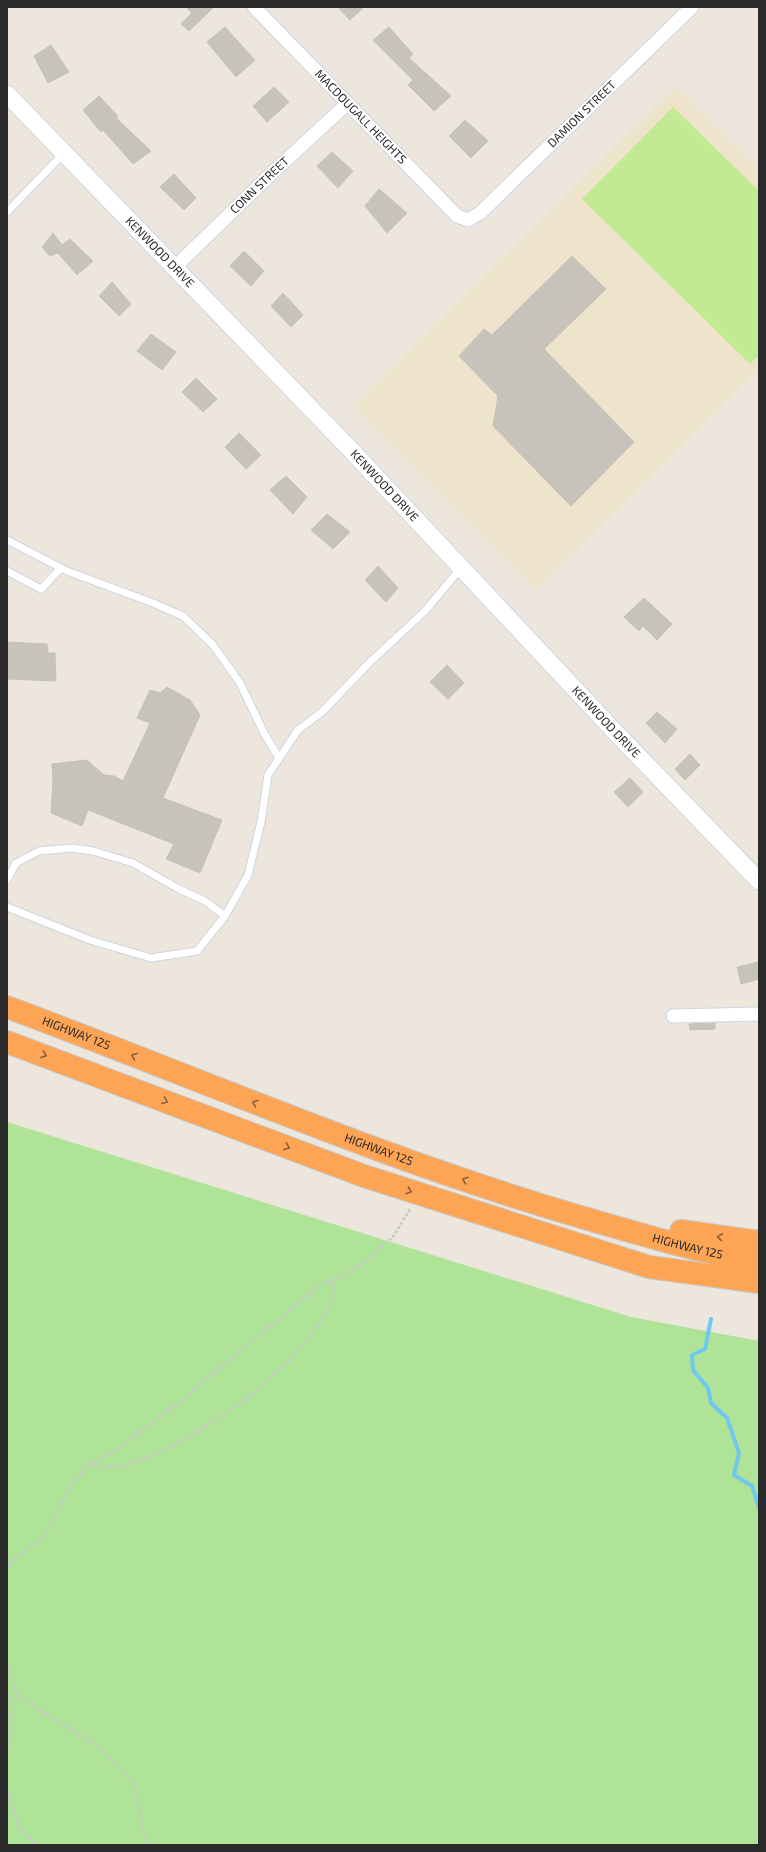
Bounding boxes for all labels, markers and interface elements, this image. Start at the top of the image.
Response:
street label: MACDOUGALL HEIGHTS [312,66,410,166]
street label: DAMION STREET [544,77,618,150]
street label: CONN STREET [227,153,291,216]
street label: KENWOOD DRIVE [123,213,198,290]
street label: KENWOOD DRIVE [348,446,422,524]
street label: KENWOOD DRIVE [570,683,644,760]
street label: HIGHWAY 125 [40,1013,113,1052]
one-way arrow [40,1051,47,1059]
one-way arrow [130,1052,137,1060]
one-way arrow [162,1097,169,1105]
one-way arrow [251,1099,258,1107]
street label: HIGHWAY 125 [343,1130,415,1168]
one-way arrow [284,1142,291,1150]
one-way arrow [462,1177,469,1185]
one-way arrow [406,1187,413,1195]
street label: HIGHWAY 125 [651,1230,724,1261]
one-way arrow [717,1233,723,1242]

